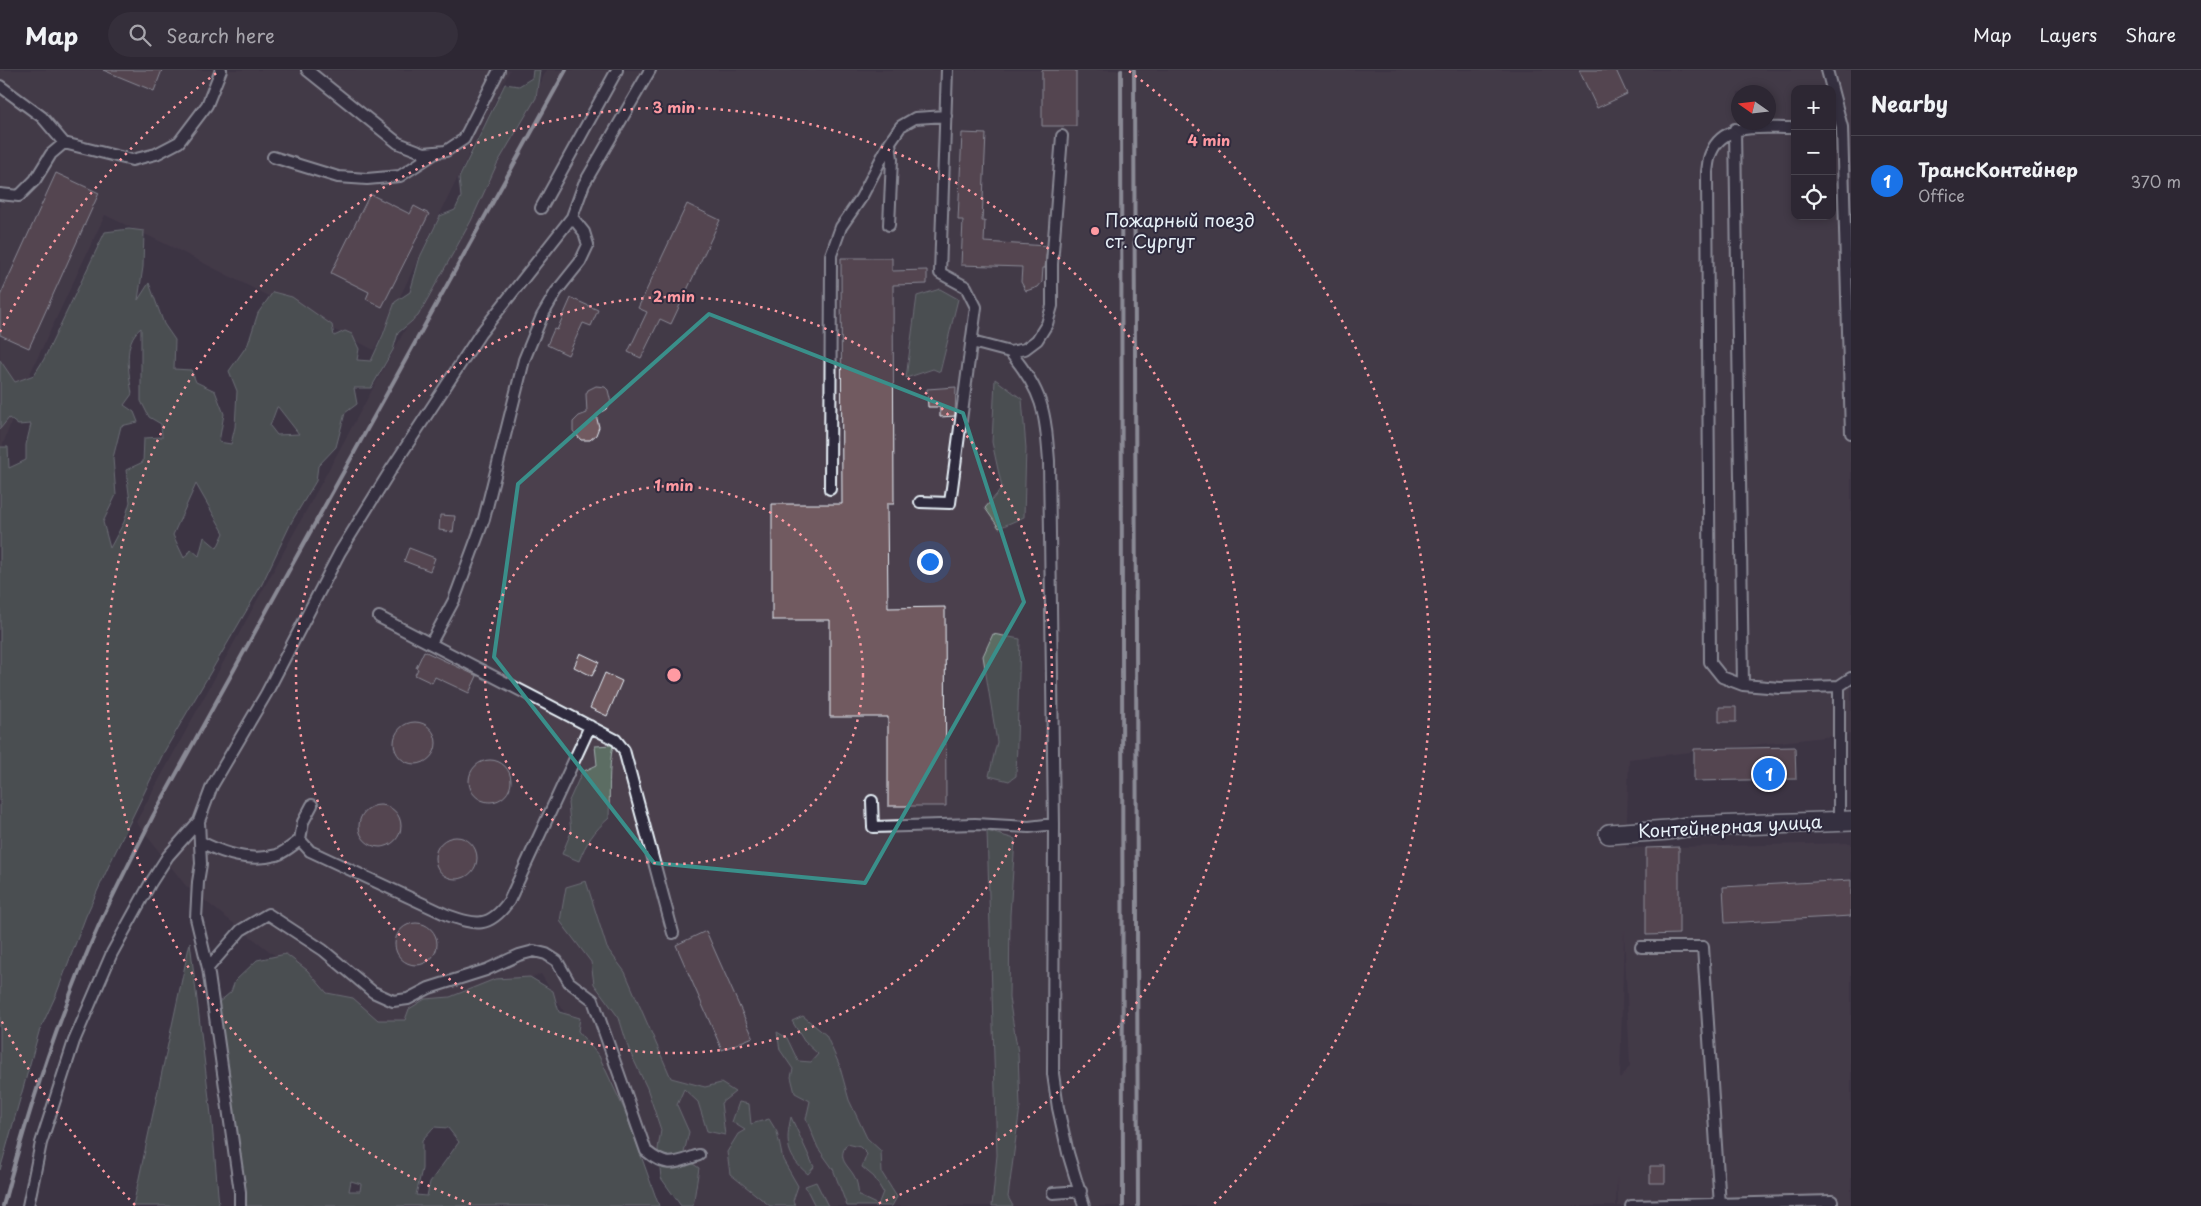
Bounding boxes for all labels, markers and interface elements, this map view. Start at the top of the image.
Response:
search box [108,12,458,57]
text: Map [25,17,78,53]
icon: search [126,21,154,49]
text: Search here [166,21,275,49]
text: Map [1973,21,2012,48]
text: Layers [2040,21,2097,48]
text: Share [2125,21,2176,48]
north arrow [1731,85,1776,130]
map controls [1791,85,1836,220]
button: + [1791,85,1836,130]
text: Nearby [1871,87,1948,119]
text: 3 min [653,95,695,118]
text: 4 min [1188,128,1230,151]
button: − [1791,130,1836,175]
text: ТрансКонтейнер [1918,155,2078,183]
text: 1 [1883,169,1891,193]
text: 370 m [2131,169,2181,193]
button: locate [1791,175,1836,220]
text: Office [1918,183,1965,207]
place label: Пожарный поезд ст. Сургут [1105,206,1255,254]
marker: Пожарный поезд ст. Сургут [1089,225,1101,237]
text: 2 min [653,284,695,307]
text: 1 min [655,473,693,496]
your location [917,549,943,575]
centre of rings [665,666,683,684]
pin: 1 [1753,755,1785,793]
street label: Контейнерная улица [1637,807,1823,844]

